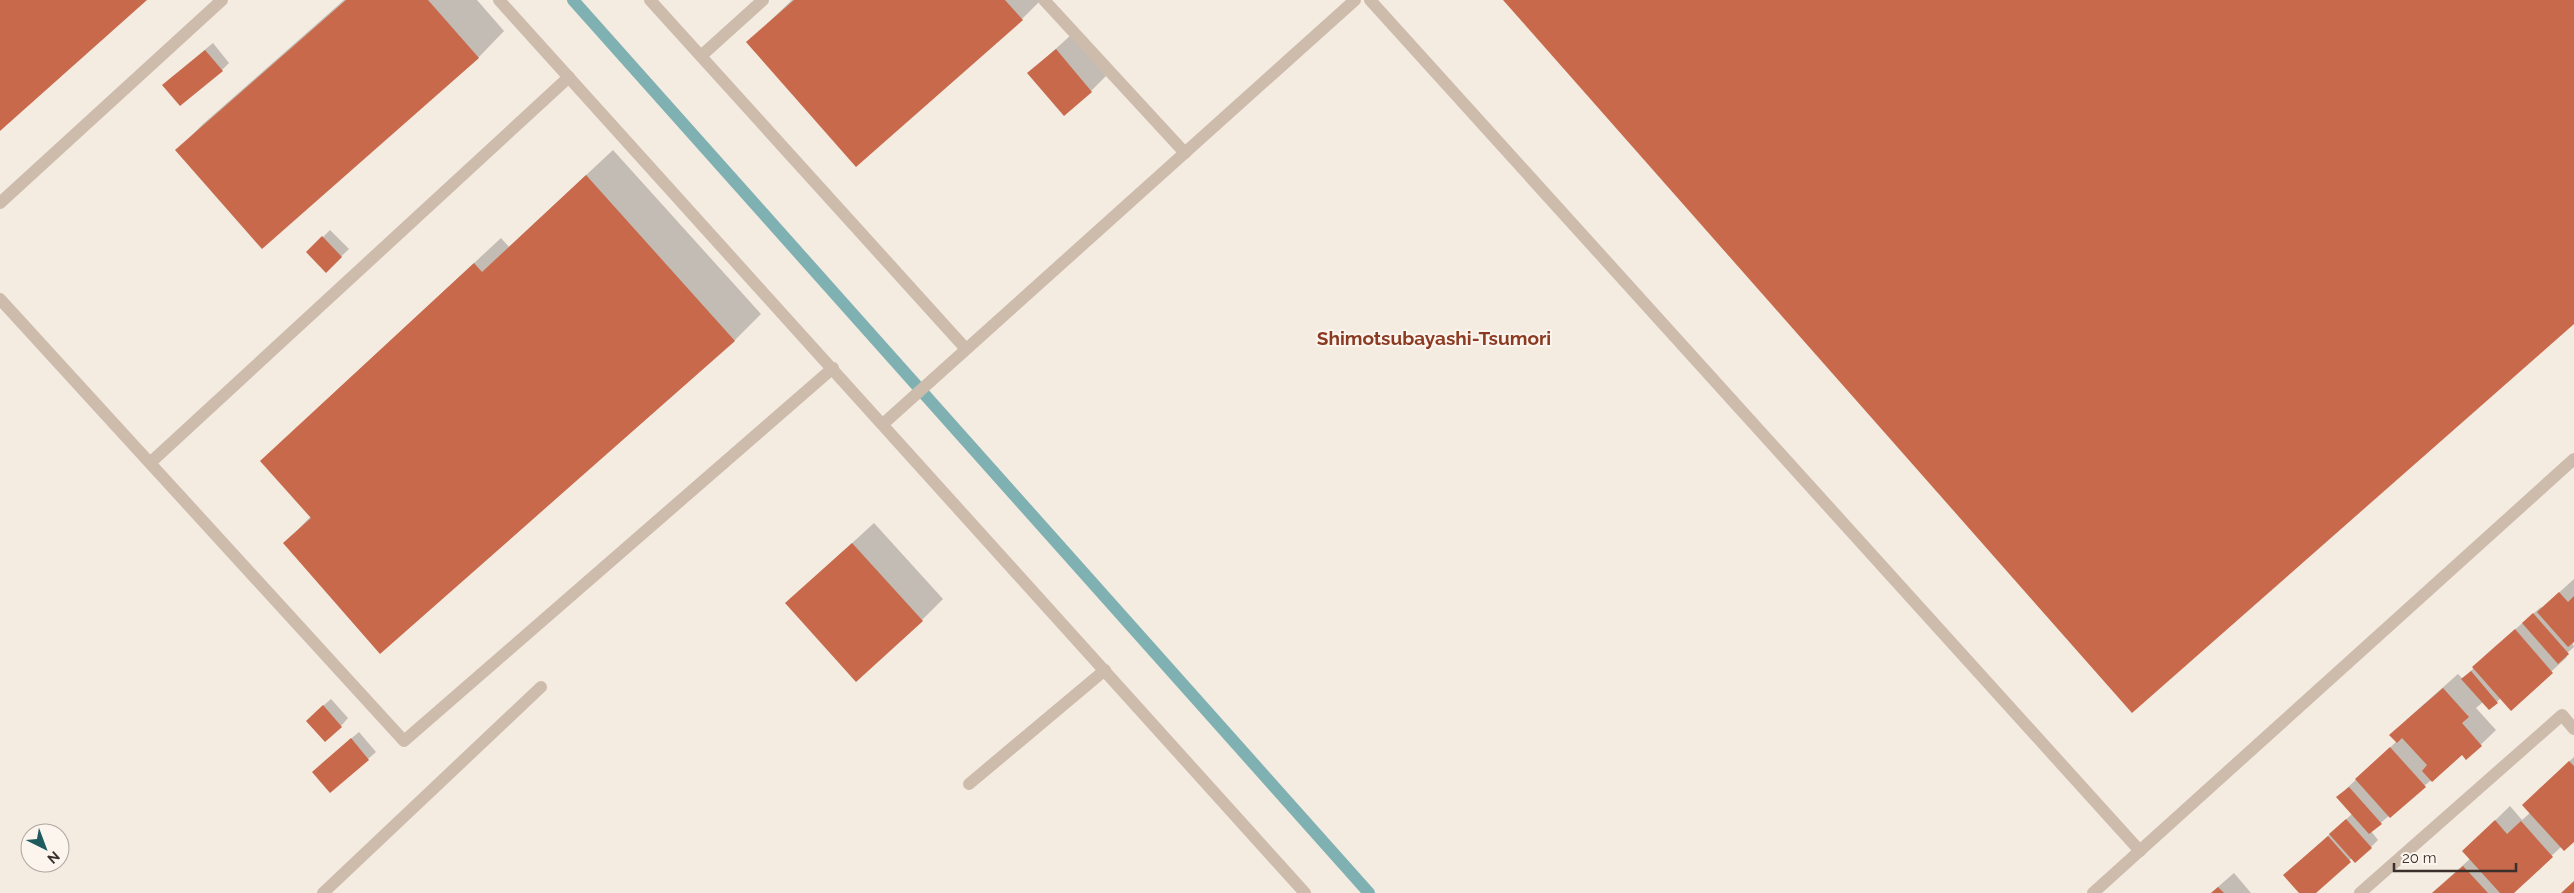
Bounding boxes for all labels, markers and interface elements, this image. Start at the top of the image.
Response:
district label: Shimotsubayashi-Tsumori [1317,327,1551,349]
north arrow [20,823,70,873]
scale bar [2394,840,2516,872]
text: N [44,848,63,867]
text: 20 m [2402,849,2437,867]

